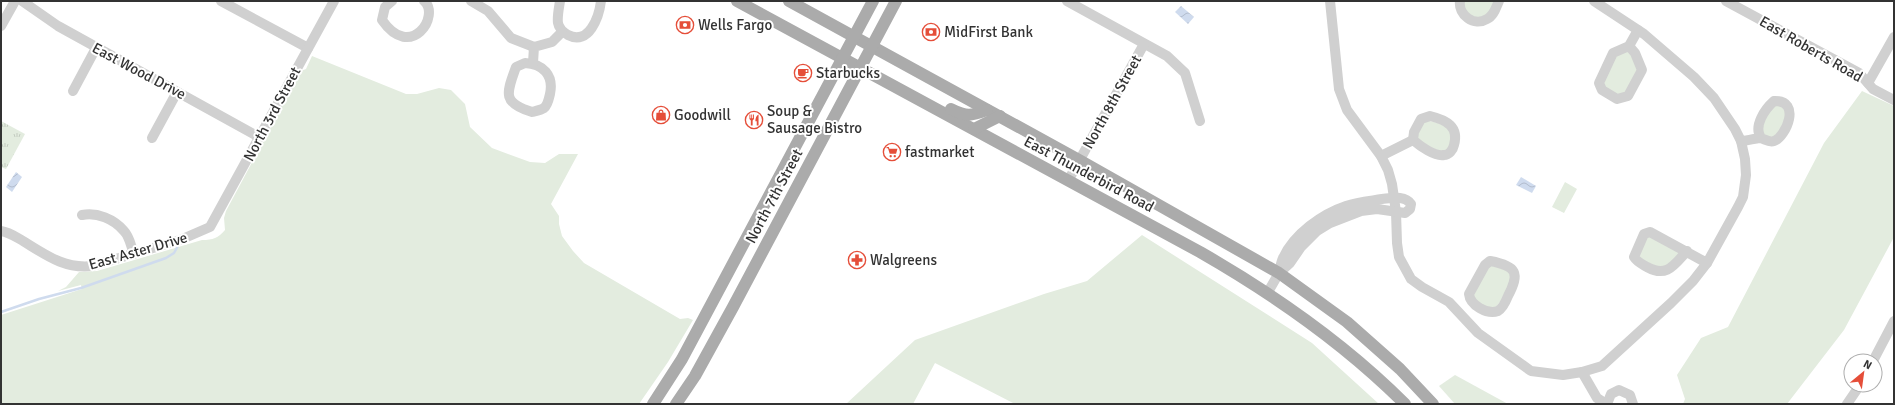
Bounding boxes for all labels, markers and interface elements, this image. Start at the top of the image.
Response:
street label: East Roberts Road [1756,12,1866,86]
bank icon: Wells Fargo [675,15,695,35]
place label: Wells Fargo [698,16,772,34]
bank icon: MidFirst Bank [921,22,941,42]
place label: MidFirst Bank [944,23,1034,41]
street label: East Wood Drive [89,39,189,103]
street label: North 8th Street [1079,52,1145,152]
cafe icon: Starbucks [793,63,813,83]
street label: North 3rd Street [240,64,304,164]
place label: Starbucks [816,64,880,82]
place label: Soup & Sausage Bistro [767,102,862,137]
shop icon: Goodwill [651,105,671,125]
place label: Goodwill [674,106,731,124]
restaurant icon: Soup & Sausage Bistro [744,110,764,130]
street label: East Thunderbird Road [1021,132,1157,216]
supermarket icon: fastmarket [882,142,902,162]
place label: fastmarket [905,143,975,161]
street label: North 7th Street [742,146,806,246]
street label: East Aster Drive [87,228,189,274]
pharmacy icon: Walgreens [847,250,867,270]
place label: Walgreens [870,251,937,269]
north arrow [1843,353,1883,393]
text: N [1861,357,1874,372]

